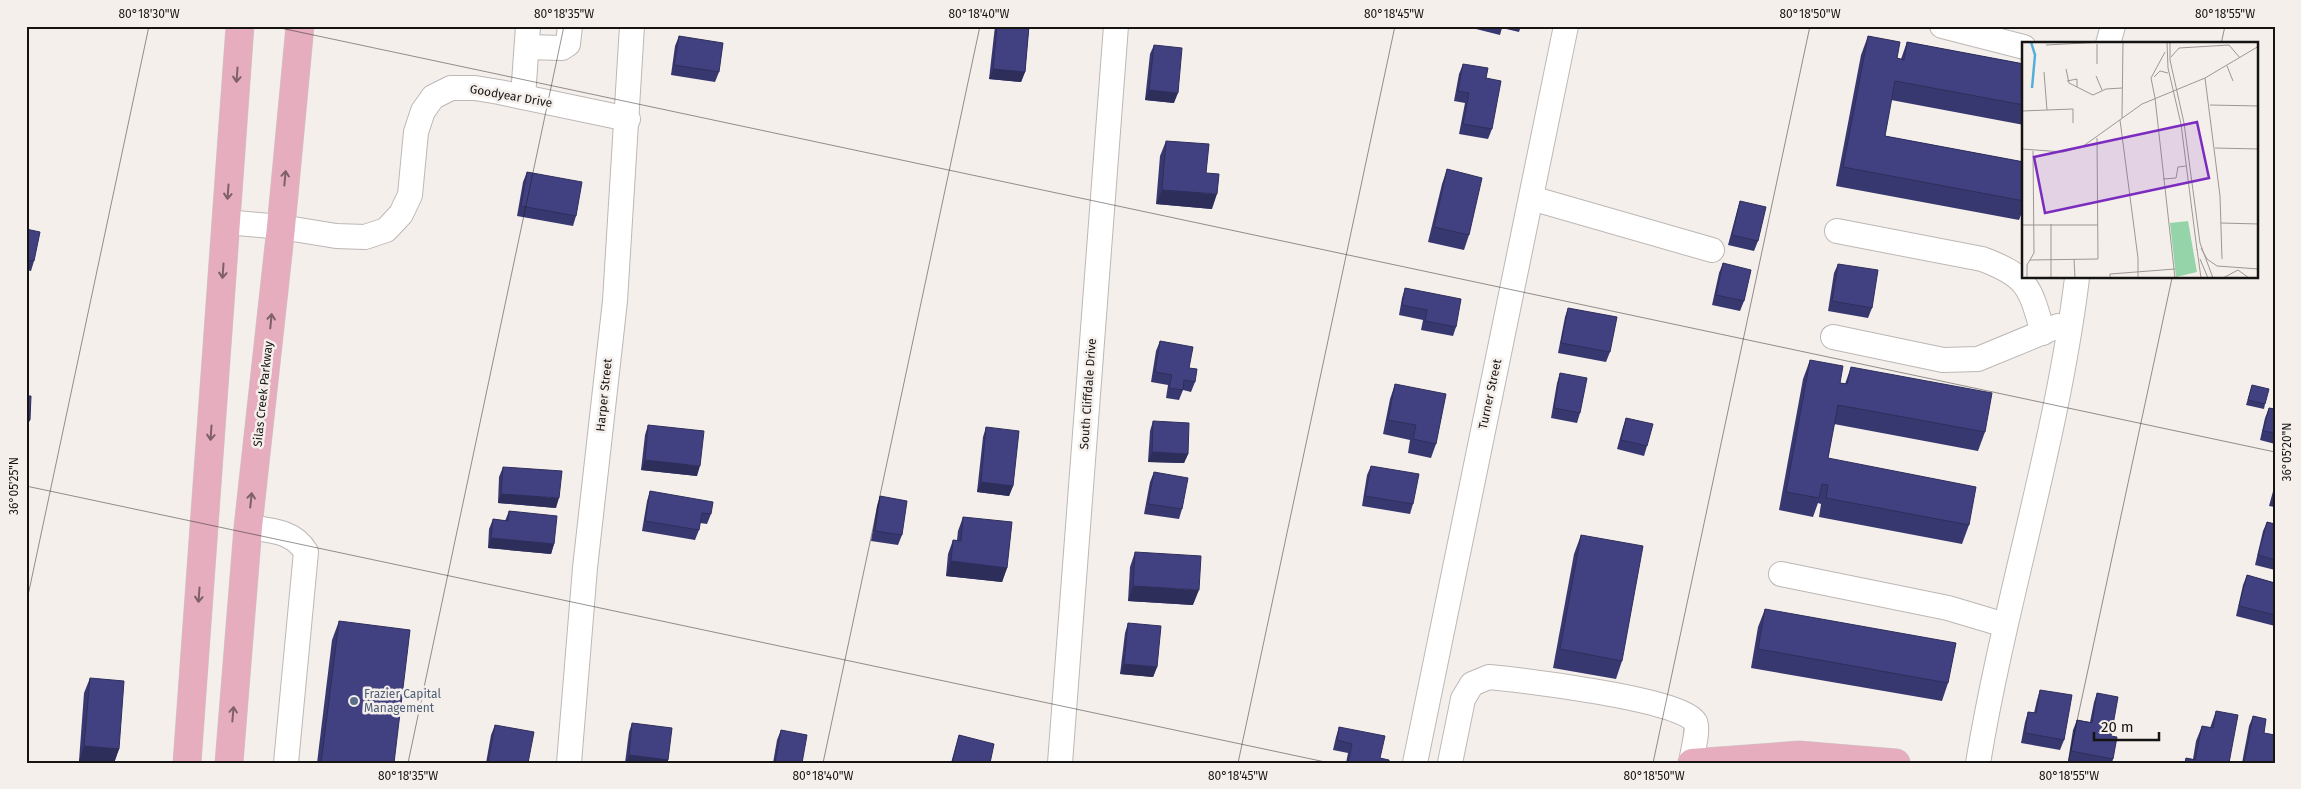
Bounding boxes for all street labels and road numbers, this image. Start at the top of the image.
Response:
street label: Goodyear Drive [469,82,553,110]
street label: South Cliffdale Drive [1077,338,1099,450]
street label: Silas Creek Parkway [250,340,276,448]
street label: Harper Street [593,357,615,432]
street label: Turner Street [1476,357,1504,430]

